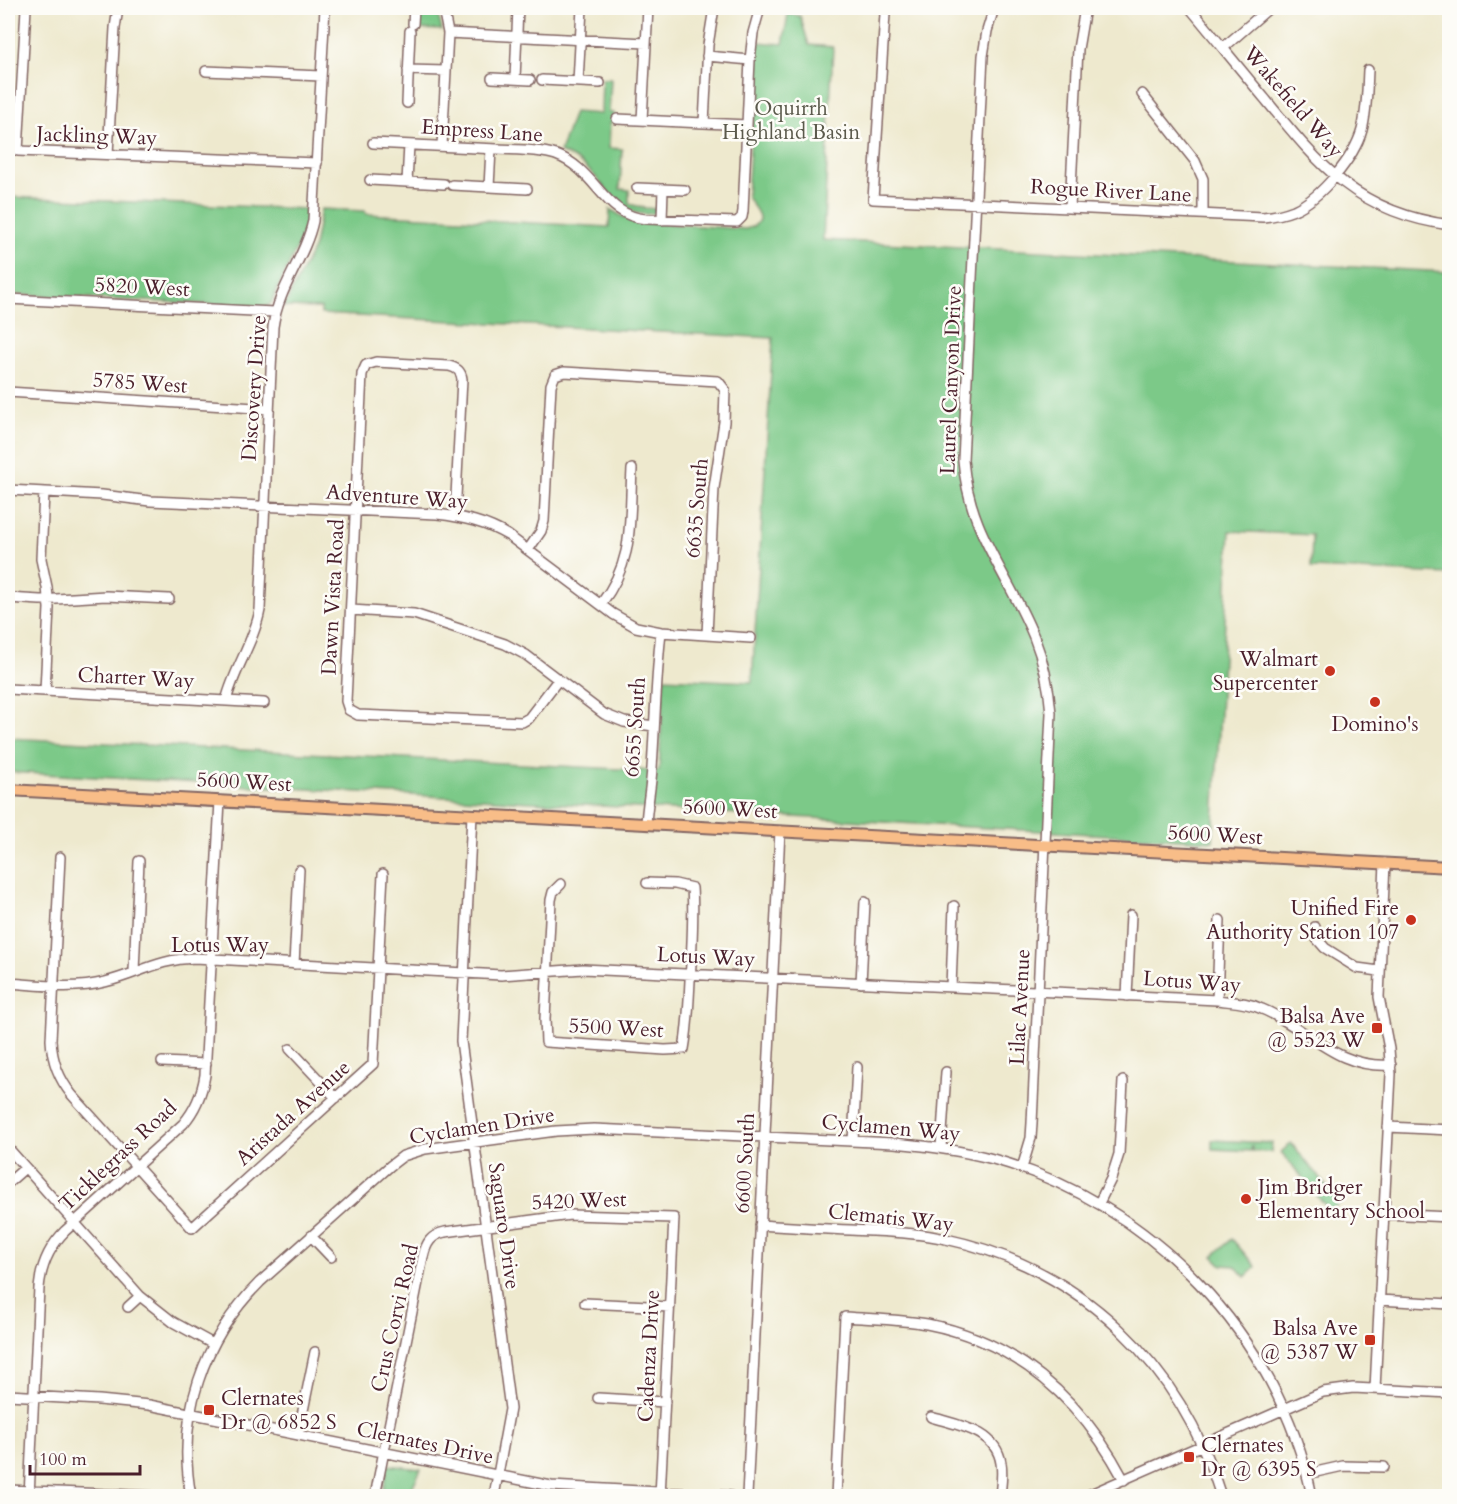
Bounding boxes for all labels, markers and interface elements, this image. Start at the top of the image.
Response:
street label: Wakefield Way [1235,39,1350,164]
park label: Oquirrh Highland Basin [722,94,860,147]
street label: Empress Lane [420,112,544,150]
street label: Jackling Way [33,119,158,153]
street label: Rogue River Lane [1030,172,1192,210]
street label: 5820 West [94,270,191,304]
street label: Laurel Canyon Drive [933,285,969,475]
street label: Discovery Drive [234,314,274,462]
street label: 5785 West [92,365,189,401]
street label: 6635 South [678,456,716,559]
street label: Adventure Way [325,478,469,516]
street label: Dawn Vista Road [314,518,352,676]
place label: Walmart Supercenter [1213,645,1318,698]
street label: Charter Way [77,660,195,696]
marker: Walmart Supercenter [1323,664,1337,678]
street label: 6655 South [617,676,653,778]
marker: Domino's [1368,695,1382,709]
place label: Domino's [1331,710,1419,739]
street label: 5600 West [196,765,293,799]
street label: 5600 West [682,792,779,826]
street label: 5600 West [1167,818,1264,852]
place label: Unified Fire Authority Station 107 [1206,894,1399,947]
marker: Unified Fire Authority Station 107 [1404,913,1418,927]
street label: Lotus Way [171,931,269,960]
street label: Lotus Way [656,940,756,974]
street label: Lilac Avenue [1002,948,1038,1066]
street label: Lotus Way [1142,964,1242,1000]
place label: Balsa Ave @ 5523 W [1267,1002,1366,1055]
street label: 5500 West [568,1011,665,1045]
marker: Balsa Ave @ 5523 W [1370,1021,1384,1035]
street label: Aristada Avenue [229,1054,357,1172]
street label: Ticklegrass Road [53,1094,183,1218]
street label: Cyclamen Drive [407,1100,557,1152]
street label: Cyclamen Way [820,1107,962,1149]
street label: 6600 South [728,1112,762,1214]
street label: Saguaro Drive [481,1161,527,1291]
place label: Jim Bridger Elementary School [1255,1173,1425,1226]
street label: 5420 West [531,1185,627,1217]
marker: Jim Bridger Elementary School [1239,1192,1253,1206]
street label: Clematis Way [827,1197,955,1239]
street label: Crus Corvi Road [364,1241,426,1395]
street label: Cadenza Drive [631,1289,667,1423]
place label: Balsa Ave @ 5387 W [1260,1314,1359,1367]
marker: Balsa Ave @ 5387 W [1363,1333,1377,1347]
place label: Clernates Dr @ 6852 S [221,1384,337,1437]
marker: Clernates Dr @ 6852 S [202,1403,216,1417]
street label: Clernates Drive [354,1414,496,1472]
place label: Clernates Dr @ 6395 S [1201,1431,1317,1484]
scale bar [30,1438,140,1476]
text: 100 m [39,1447,87,1472]
marker: Clernates Dr @ 6395 S [1182,1450,1196,1464]

